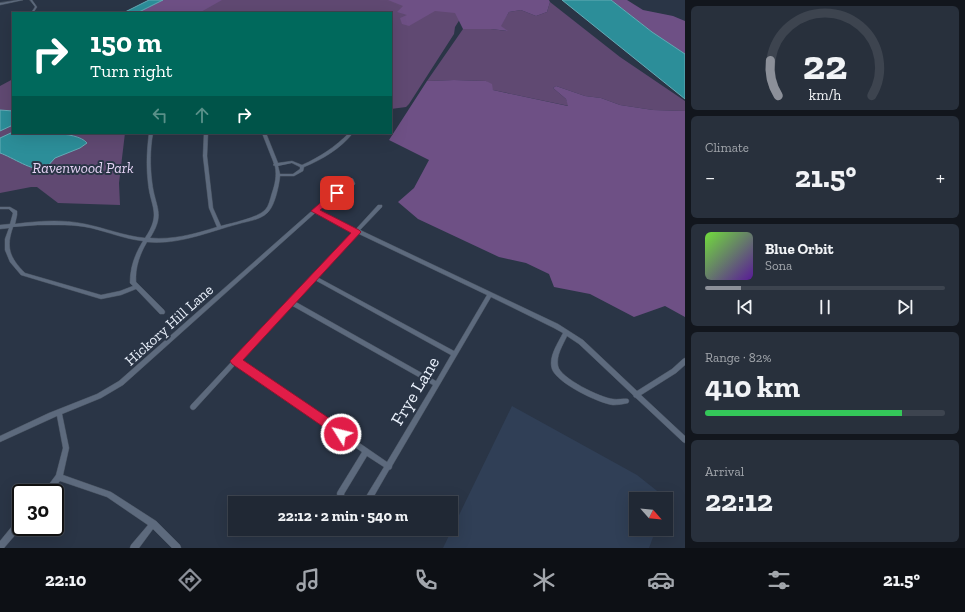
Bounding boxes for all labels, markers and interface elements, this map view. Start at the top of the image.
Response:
text: 150 m [90,26,162,59]
icon: right [24,28,76,80]
text: 22 [803,40,847,90]
text: Turn right [90,60,172,82]
text: km/h [809,87,841,104]
icon: left [149,104,171,126]
icon: ahead [191,104,213,126]
icon: right [233,104,255,126]
text: Climate [705,140,749,155]
park label: Ravenwood Park [32,159,134,177]
text: 21.5° [795,159,856,195]
text: − [705,164,715,191]
text: + [936,164,945,191]
pin [320,176,354,210]
icon: arrive [326,182,348,204]
text: Blue Orbit [765,240,833,258]
text: Sona [765,258,792,273]
street label: Hickory Hill Lane [121,281,217,369]
icon: previous [734,296,756,318]
icon: pause [814,296,836,318]
icon: next [894,296,916,318]
text: Range · 82% [705,350,771,365]
street label: Frye Lane [386,353,444,429]
text: 410 km [705,369,800,405]
position arrow [320,413,362,455]
text: Arrival [705,464,744,479]
text: 22:12 [705,483,773,519]
speed limit sign: 30 [12,484,64,536]
north arrow [629,492,673,536]
map controls [629,492,673,536]
text: 22:12 · 2 min · 540 m [278,507,408,525]
icon: directions [176,566,204,594]
icon: music [294,566,322,594]
icon: phone [412,566,440,594]
icon: climate [530,566,558,594]
icon: car [647,566,675,594]
icon: filters [765,566,793,594]
text: 22:10 [45,569,86,591]
text: 21.5° [883,569,920,591]

